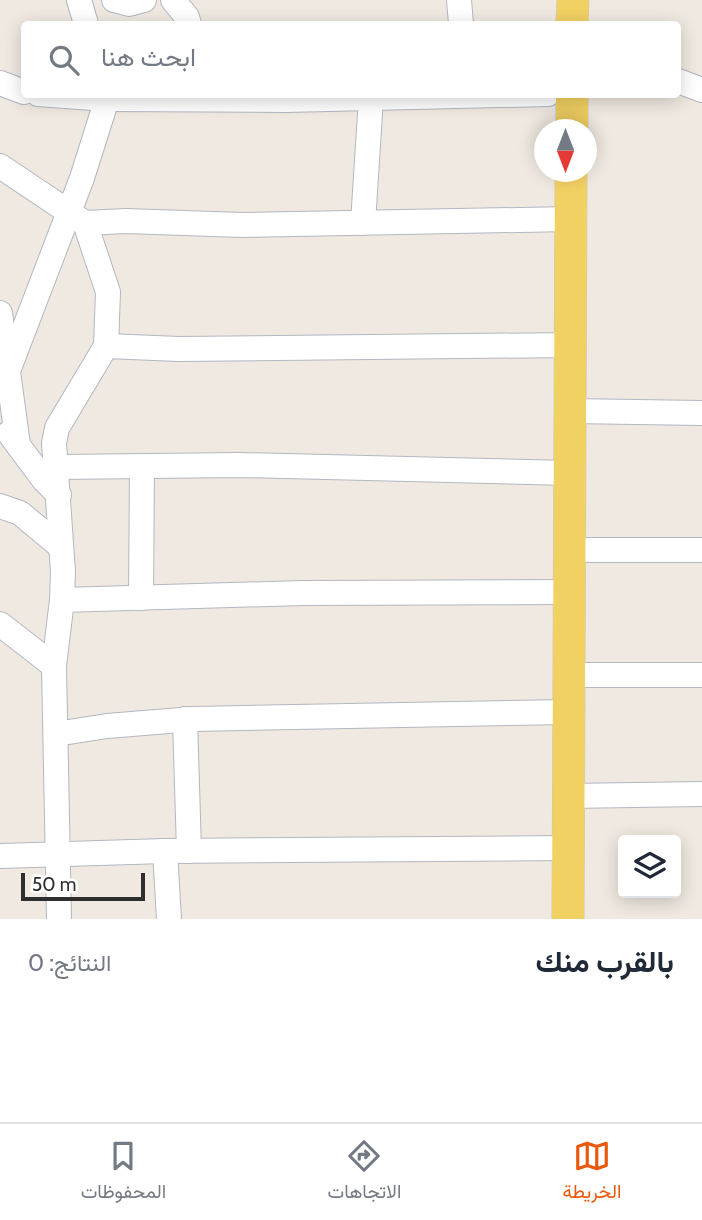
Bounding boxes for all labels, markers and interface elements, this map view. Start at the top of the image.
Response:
search box [21,21,681,98]
icon: search [45,41,83,79]
text: ابحث هنا [101,41,196,73]
north arrow [534,119,597,182]
map controls [618,835,681,898]
button: layers [618,835,681,898]
scale bar [21,870,145,902]
text: 50 m [32,873,76,896]
text: بالقرب منك [536,943,674,980]
text: النتائج: 0 [28,949,111,977]
tab: المحفوظات [81,1137,166,1208]
tab: الاتجاهات [328,1137,401,1208]
tab: الخريطة [563,1137,621,1208]

